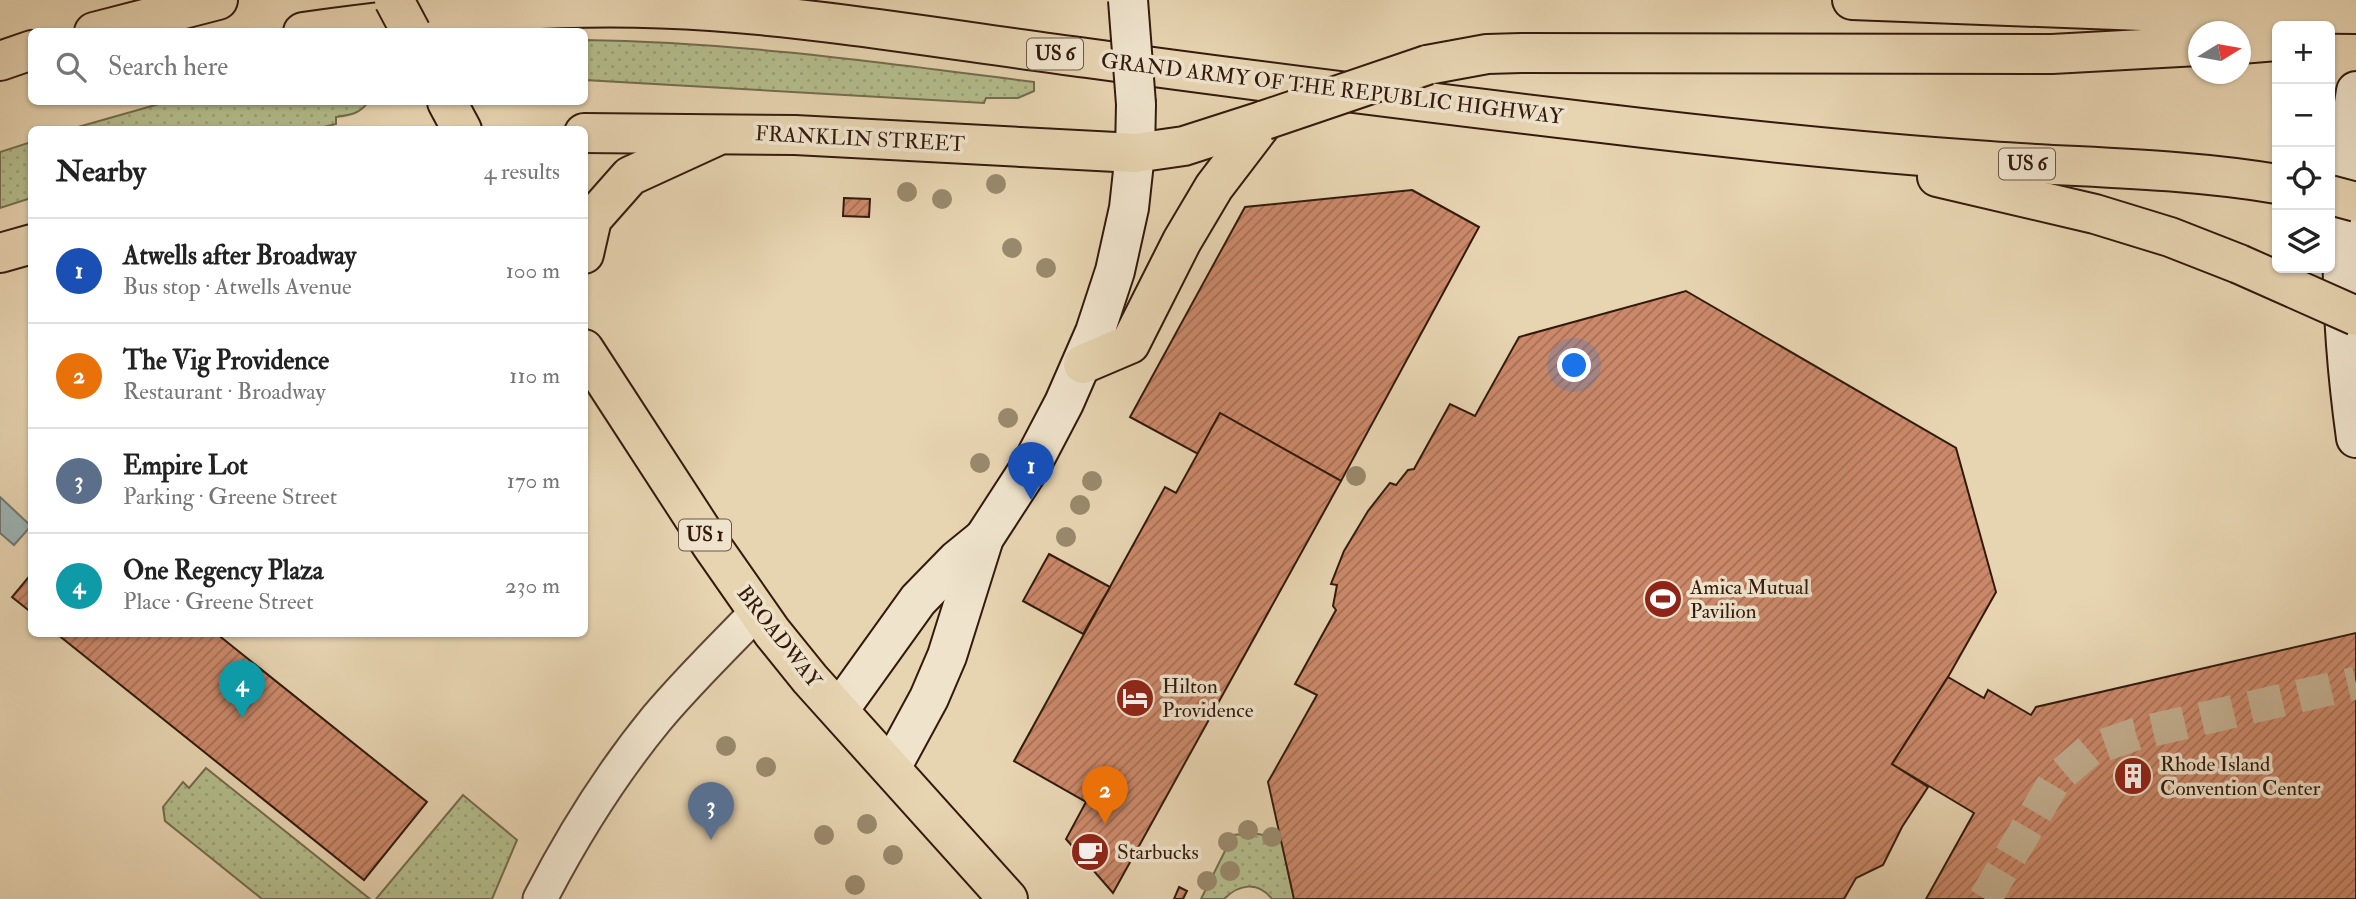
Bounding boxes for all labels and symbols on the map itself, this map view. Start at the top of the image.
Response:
north arrow [2188,21,2251,84]
road number: US 6 [1027,38,1083,70]
street label: GRAND ARMY OF THE REPUBLIC HIGHWAY [1099,47,1565,131]
street label: FRANKLIN STREET [754,120,966,158]
road number: US 6 [1999,148,2055,180]
your location [1557,348,1591,382]
pin: 1 [1008,442,1054,500]
road number: US 1 [679,520,731,550]
place label: Amica Mutual Pavilion [1689,574,1810,625]
sports icon: Amica Mutual Pavilion [1642,578,1684,620]
street label: BROADWAY [731,580,828,694]
pin: 4 [219,660,265,718]
place label: Hilton Providence [1162,673,1254,724]
hotel icon: Hilton Providence [1114,677,1156,719]
place label: Rhode Island Convention Center [2160,751,2320,802]
building icon: Rhode Island Convention Center [2112,755,2154,797]
pin: 2 [1082,766,1128,824]
pin: 3 [688,782,734,840]
cafe icon: Starbucks [1069,831,1111,873]
place label: Starbucks [1117,839,1199,866]

